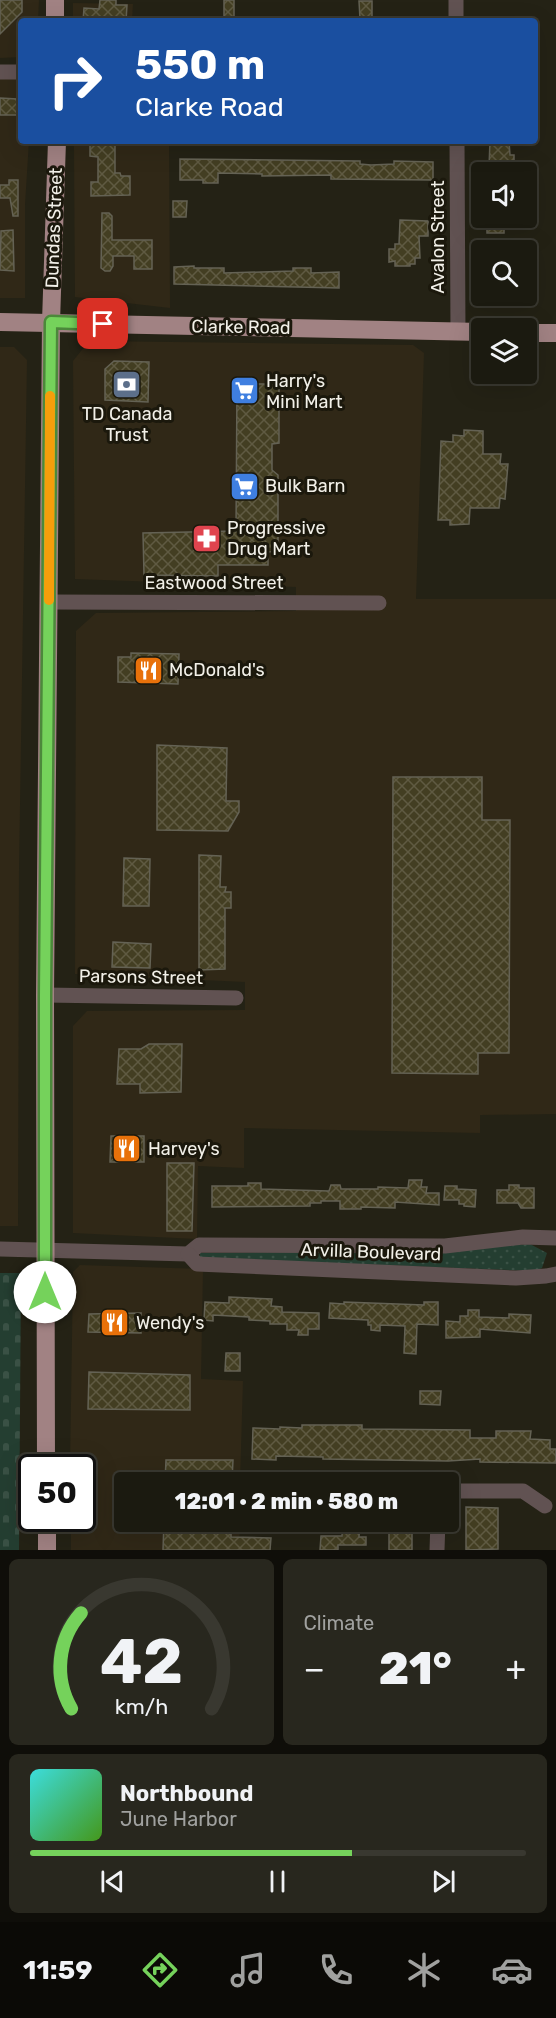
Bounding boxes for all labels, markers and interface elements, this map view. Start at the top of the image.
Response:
text: 550 m [135,40,265,90]
icon: right [36,42,114,120]
text: Clarke Road [135,91,284,123]
map controls [471,162,537,384]
button: sound [471,162,537,228]
street label: Dundas Street [41,167,67,289]
street label: Avalon Street [427,180,449,294]
button: search [471,240,537,306]
pin [77,298,128,349]
icon: arrive [86,307,119,340]
street label: Clarke Road [191,315,291,339]
button: layers [471,318,537,384]
bank icon: TD Canada Trust [111,369,143,401]
place label: Harry's Mini Mart [266,370,342,413]
supermarket icon: Harry's Mini Mart [229,375,261,407]
place label: TD Canada Trust [82,403,172,446]
supermarket icon: Bulk Barn [228,470,260,502]
place label: Bulk Barn [265,475,345,497]
place label: Progressive Drug Mart [227,517,325,560]
pharmacy icon: Progressive Drug Mart [190,522,222,554]
street label: Eastwood Street [144,572,284,594]
restaurant icon: McDonald's [132,654,164,686]
place label: McDonald's [169,659,265,681]
street label: Parsons Street [79,965,203,989]
restaurant icon: Harvey's [111,1133,143,1165]
place label: Harvey's [148,1138,220,1160]
street label: Arvilla Boulevard [300,1239,442,1265]
position arrow [13,1260,77,1324]
restaurant icon: Wendy's [99,1307,131,1339]
place label: Wendy's [136,1312,204,1334]
speed limit sign: 50 [18,1454,96,1532]
text: 12:01 · 2 min · 580 m [175,1488,398,1515]
text: Climate [304,1611,374,1635]
text: 42 [100,1625,183,1699]
text: 21° [379,1642,452,1695]
text: − [304,1649,325,1688]
text: + [505,1649,526,1688]
text: km/h [114,1694,168,1719]
text: Northbound [120,1780,253,1807]
text: June Harbor [120,1807,237,1831]
icon: previous [96,1865,129,1898]
icon: pause [261,1865,294,1898]
icon: next [427,1865,460,1898]
icon: directions [139,1949,181,1991]
icon: music [227,1949,269,1991]
icon: phone [315,1949,357,1991]
icon: climate [403,1949,445,1991]
icon: car [491,1949,533,1991]
text: 11:59 [23,1954,93,1986]

